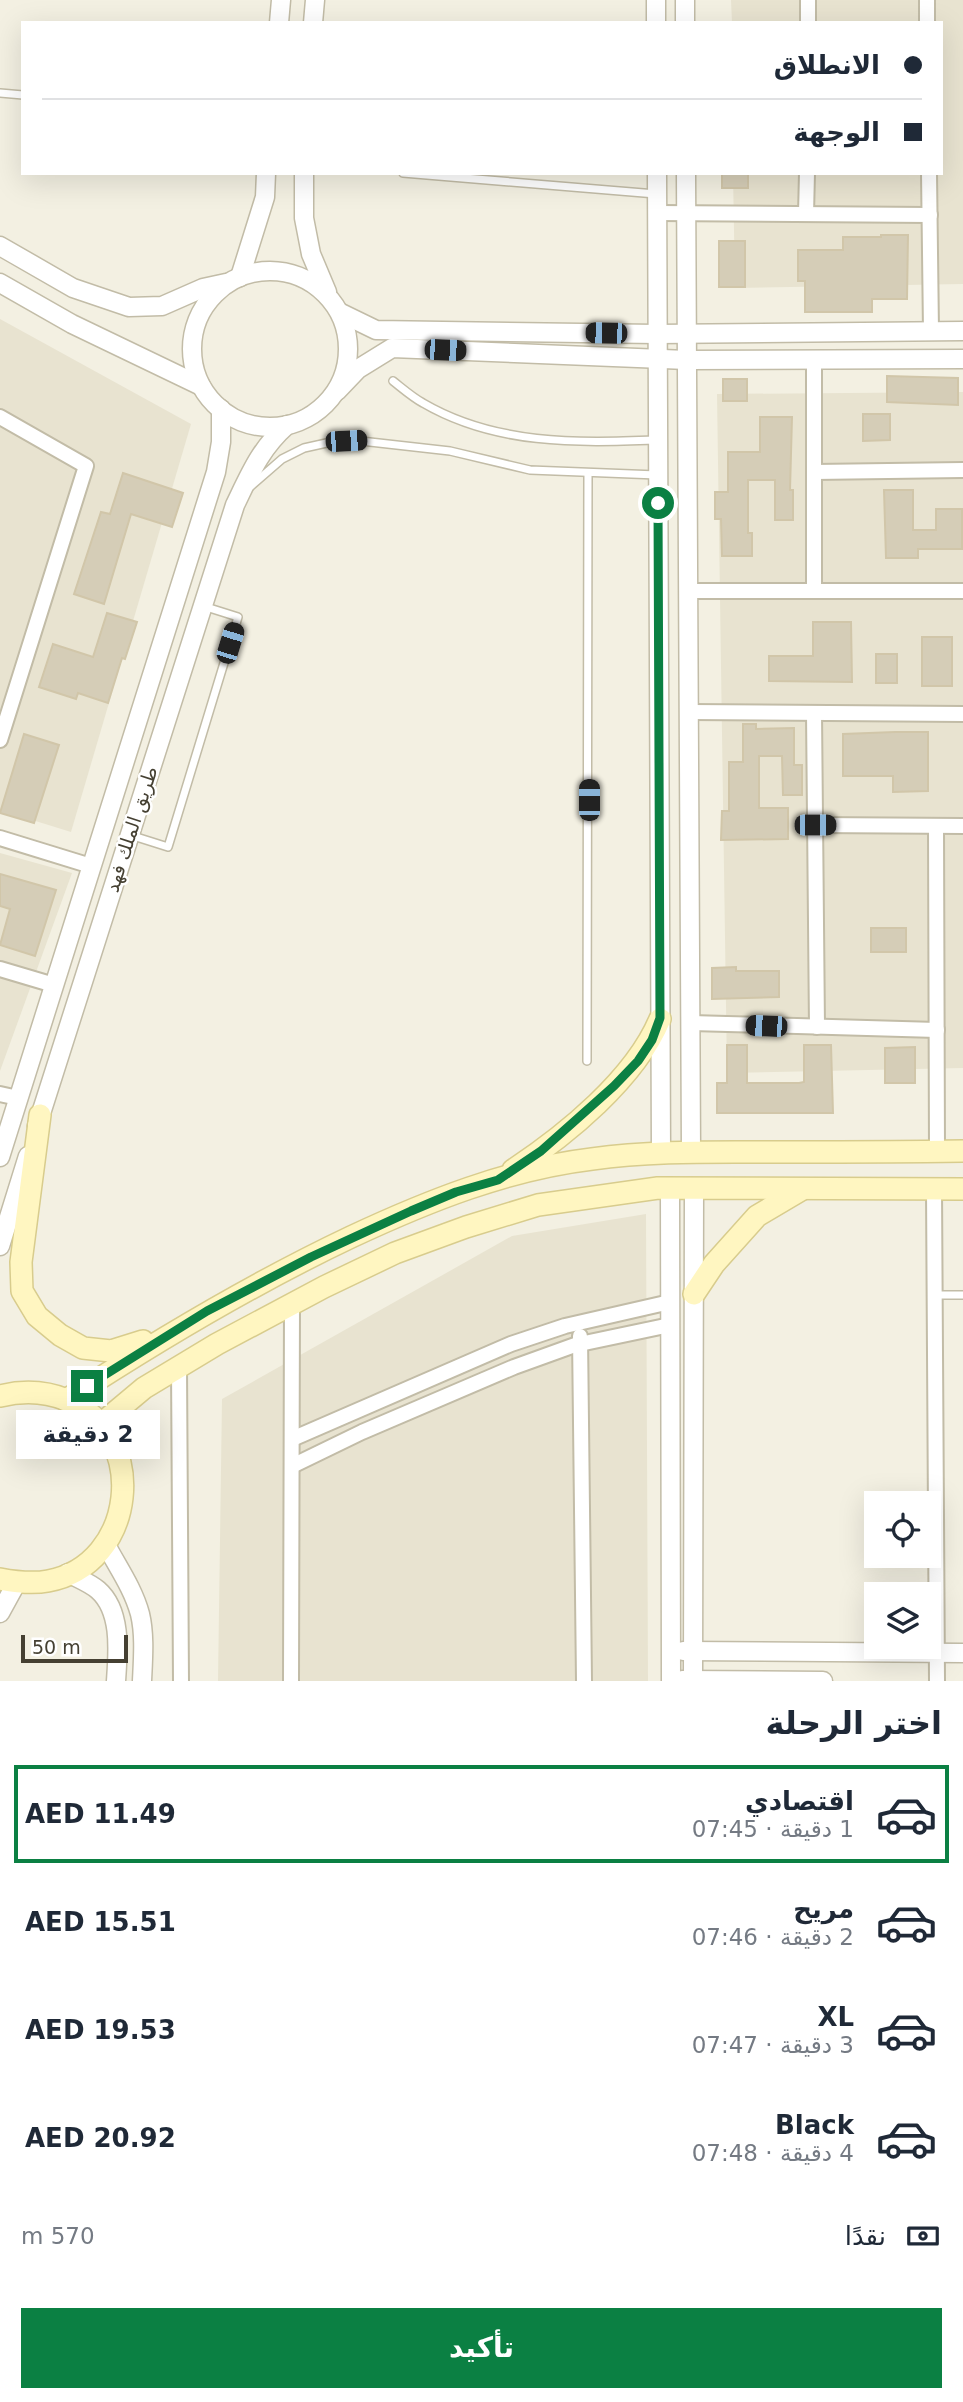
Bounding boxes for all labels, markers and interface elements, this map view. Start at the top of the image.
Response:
text: الانطلاق [774,50,880,80]
text: الوجهة [793,117,880,147]
car [585,322,628,344]
car [424,339,467,361]
car [325,429,368,453]
route start [642,487,674,519]
car [214,620,247,666]
street label: طريق الملك فهد [100,763,163,895]
car [579,779,600,821]
car [795,815,837,836]
car [745,1015,788,1037]
route end [71,1370,103,1402]
callout: 2 دقيقة [15,1410,159,1460]
text: 2 دقيقة [43,1421,133,1447]
map controls [864,1491,941,1659]
button: locate [864,1491,941,1568]
button: layers [864,1582,941,1659]
scale bar [21,1632,128,1664]
text: 50 m [32,1636,81,1658]
text: اختر الرحلة [765,1704,942,1742]
icon: car [875,1783,938,1846]
text: اقتصادي [745,1786,854,1816]
text: AED 11.49 [25,1799,176,1829]
text: 1 دقيقة · 07:45 [692,1816,854,1842]
icon: car [875,1891,938,1954]
text: مريح [793,1894,854,1924]
text: AED 15.51 [25,1907,176,1937]
text: 2 دقيقة · 07:46 [692,1924,854,1950]
icon: car [875,1999,938,2062]
text: XL [817,2002,854,2032]
text: AED 19.53 [25,2015,176,2045]
text: 3 دقيقة · 07:47 [692,2032,854,2058]
icon: car [875,2107,938,2170]
text: Black [775,2110,854,2140]
text: AED 20.92 [25,2123,176,2153]
text: 4 دقيقة · 07:48 [692,2140,854,2166]
icon: cash [904,2217,942,2255]
text: نقدًا [845,2221,886,2251]
text: 570 m [21,2223,95,2249]
button: تأكيد [21,2308,942,2388]

